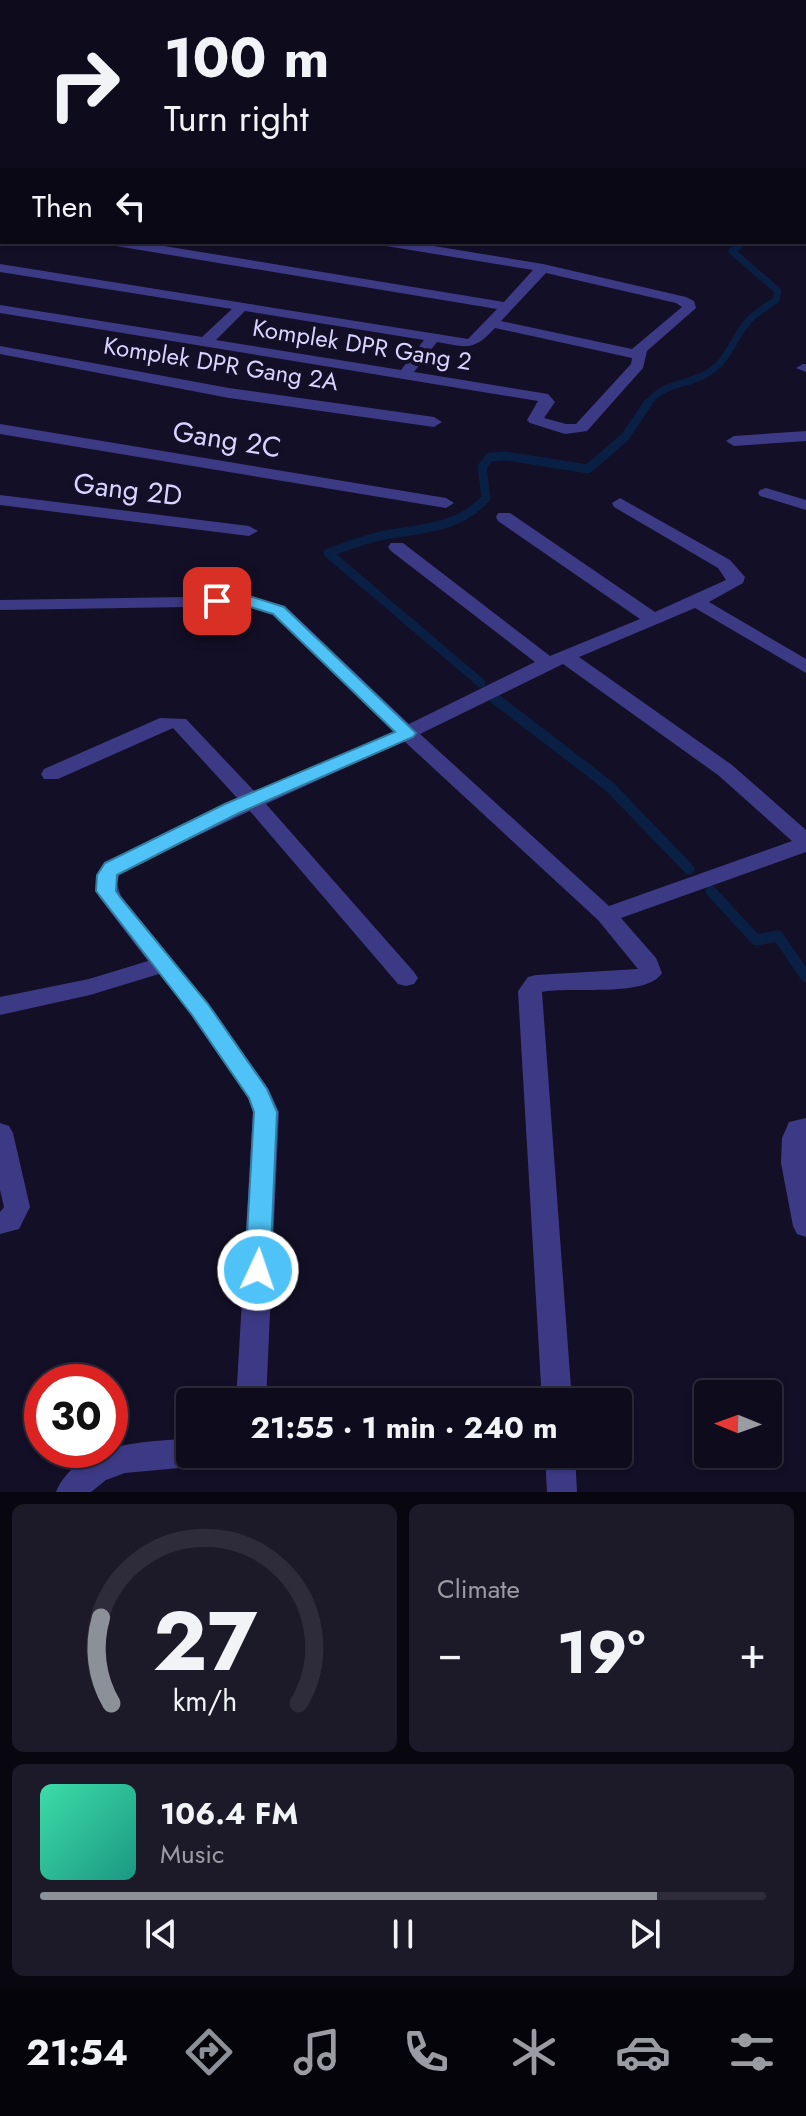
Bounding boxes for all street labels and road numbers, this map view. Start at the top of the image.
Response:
street label: Komplek DPR Gang 2 [250,310,474,379]
street label: Komplek DPR Gang 2A [101,328,341,399]
street label: Gang 2C [170,411,284,468]
street label: Gang 2D [71,462,185,516]

